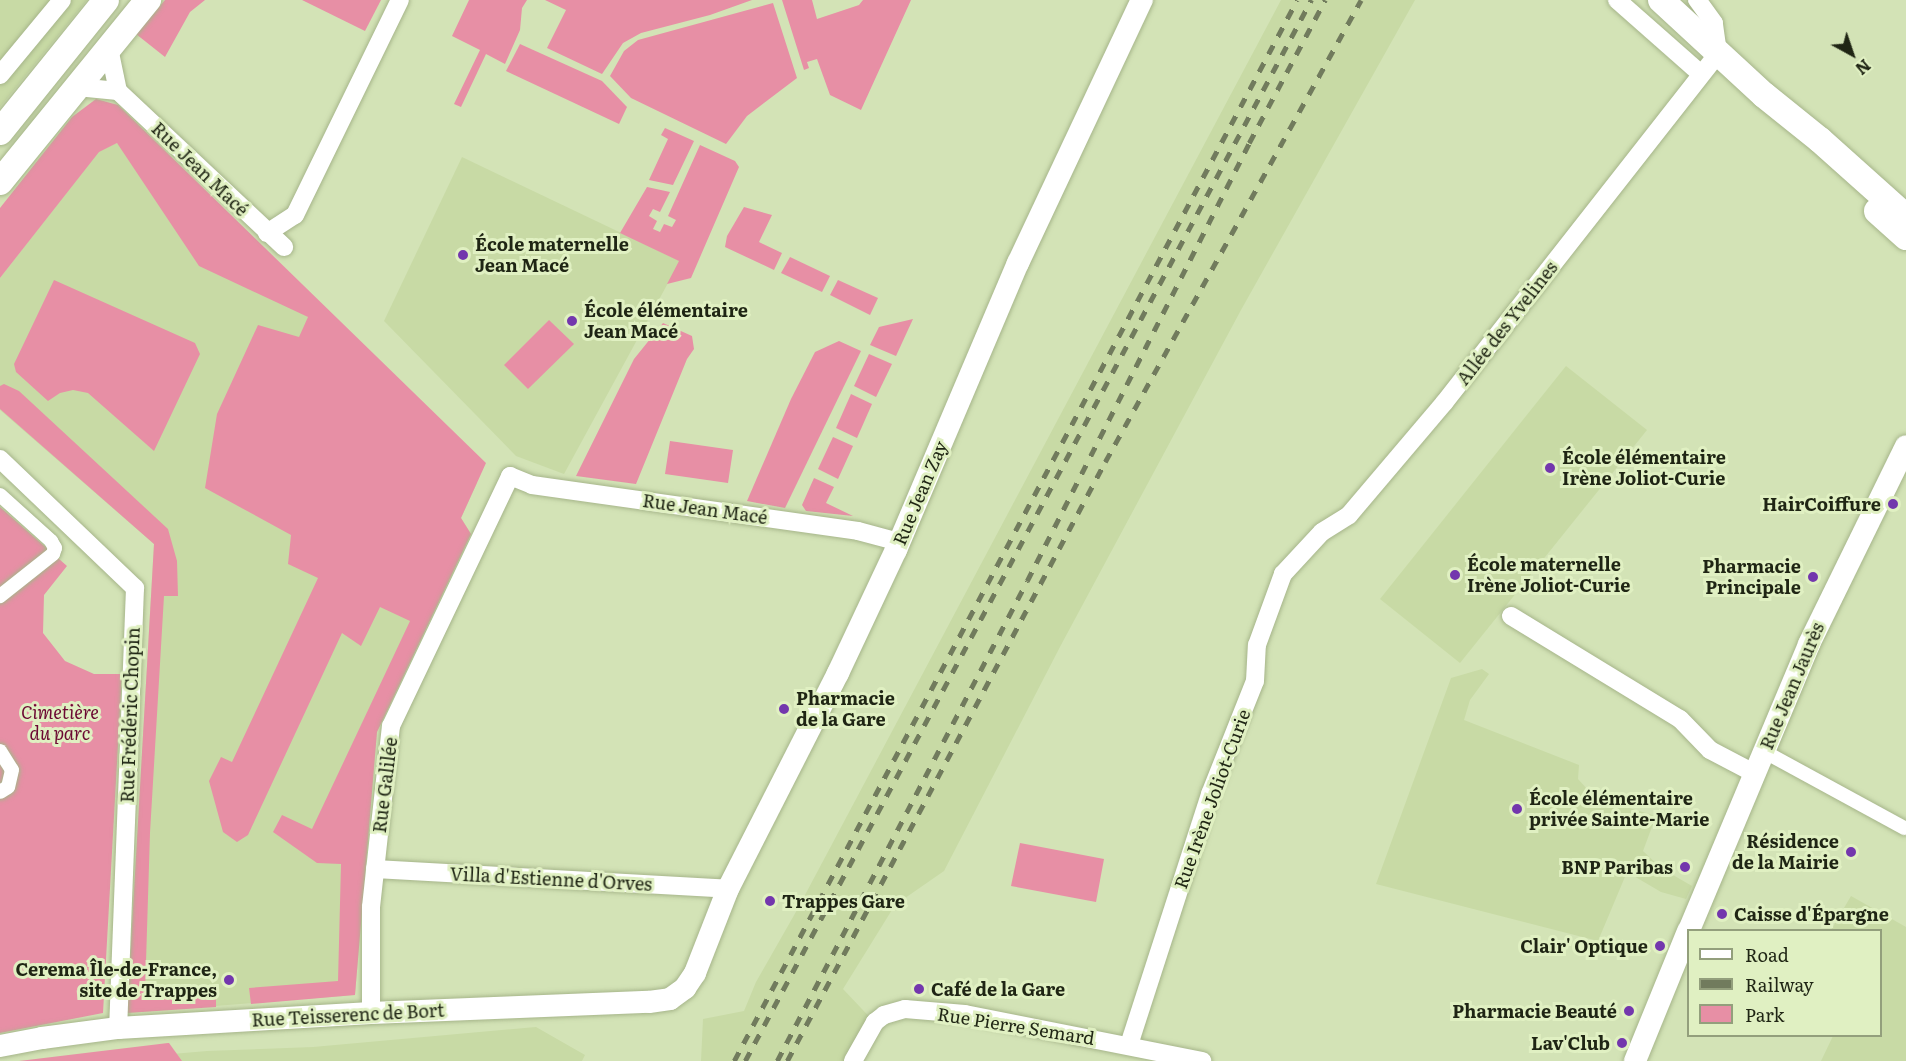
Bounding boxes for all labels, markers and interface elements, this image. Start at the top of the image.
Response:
north arrow [1822,24,1882,84]
text: N [1851,54,1876,81]
street label: Rue Jean Macé [147,118,253,220]
place label: École maternelle Jean Macé [475,234,629,276]
marker: École maternelle Jean Macé [456,248,470,262]
street label: Allée des Yvelines [1452,257,1562,389]
place label: École élémentaire Jean Macé [584,300,748,342]
marker: École élémentaire Jean Macé [565,314,579,328]
street label: Rue Jean Zay [888,438,952,548]
place label: École élémentaire Irène Joliot-Curie [1562,447,1726,490]
marker: École élémentaire Irène Joliot-Curie [1543,461,1557,475]
street label: Rue Jean Macé [641,490,769,528]
place label: HairCoiffure [1762,493,1881,515]
marker: HairCoiffure [1886,497,1900,511]
place label: École maternelle Irène Joliot-Curie [1467,554,1630,596]
place label: Pharmacie Principale [1702,556,1801,598]
marker: École maternelle Irène Joliot-Curie [1448,568,1462,582]
marker: Pharmacie Principale [1806,570,1820,584]
street label: Rue Jean Jaurès [1756,619,1828,753]
street label: Rue Frédéric Chopin [116,627,144,803]
place label: Pharmacie de la Gare [796,688,895,730]
park label: Cimetière du parc [21,702,99,744]
marker: Pharmacie de la Gare [777,702,791,716]
street label: Rue Irène Joliot-Curie [1169,706,1255,892]
street label: Rue Galilée [368,736,402,834]
place label: École élémentaire privée Sainte-Marie [1529,788,1709,830]
marker: École élémentaire privée Sainte-Marie [1510,802,1524,816]
place label: Résidence de la Mairie [1732,831,1839,874]
marker: Résidence de la Mairie [1844,845,1858,859]
place label: BNP Paribas [1561,856,1673,878]
marker: BNP Paribas [1678,860,1692,874]
street label: Villa d'Estienne d'Orves [449,863,653,895]
place label: Trappes Gare [782,890,905,912]
marker: Trappes Gare [763,894,777,908]
place label: Caisse d'Épargne [1734,903,1889,925]
marker: Caisse d'Épargne [1715,907,1729,921]
legend [1687,929,1882,1037]
place label: Clair' Optique [1520,935,1648,957]
marker: Clair' Optique [1653,939,1667,953]
text: Road [1745,941,1789,968]
place label: Cerema Île-de-France, site de Trappes [15,959,217,1002]
text: Railway [1745,971,1814,998]
marker: Cerema Île-de-France, site de Trappes [222,973,236,987]
place label: Café de la Gare [931,978,1065,1000]
marker: Café de la Gare [912,982,926,996]
street label: Rue Teisserenc de Bort [251,999,445,1031]
place label: Pharmacie Beauté [1452,1000,1617,1022]
text: Park [1745,1001,1784,1028]
street label: Rue Pierre Semard [936,1003,1096,1049]
marker: Pharmacie Beauté [1622,1004,1636,1018]
place label: Lav'Club [1531,1032,1610,1054]
marker: Lav'Club [1615,1036,1629,1050]

